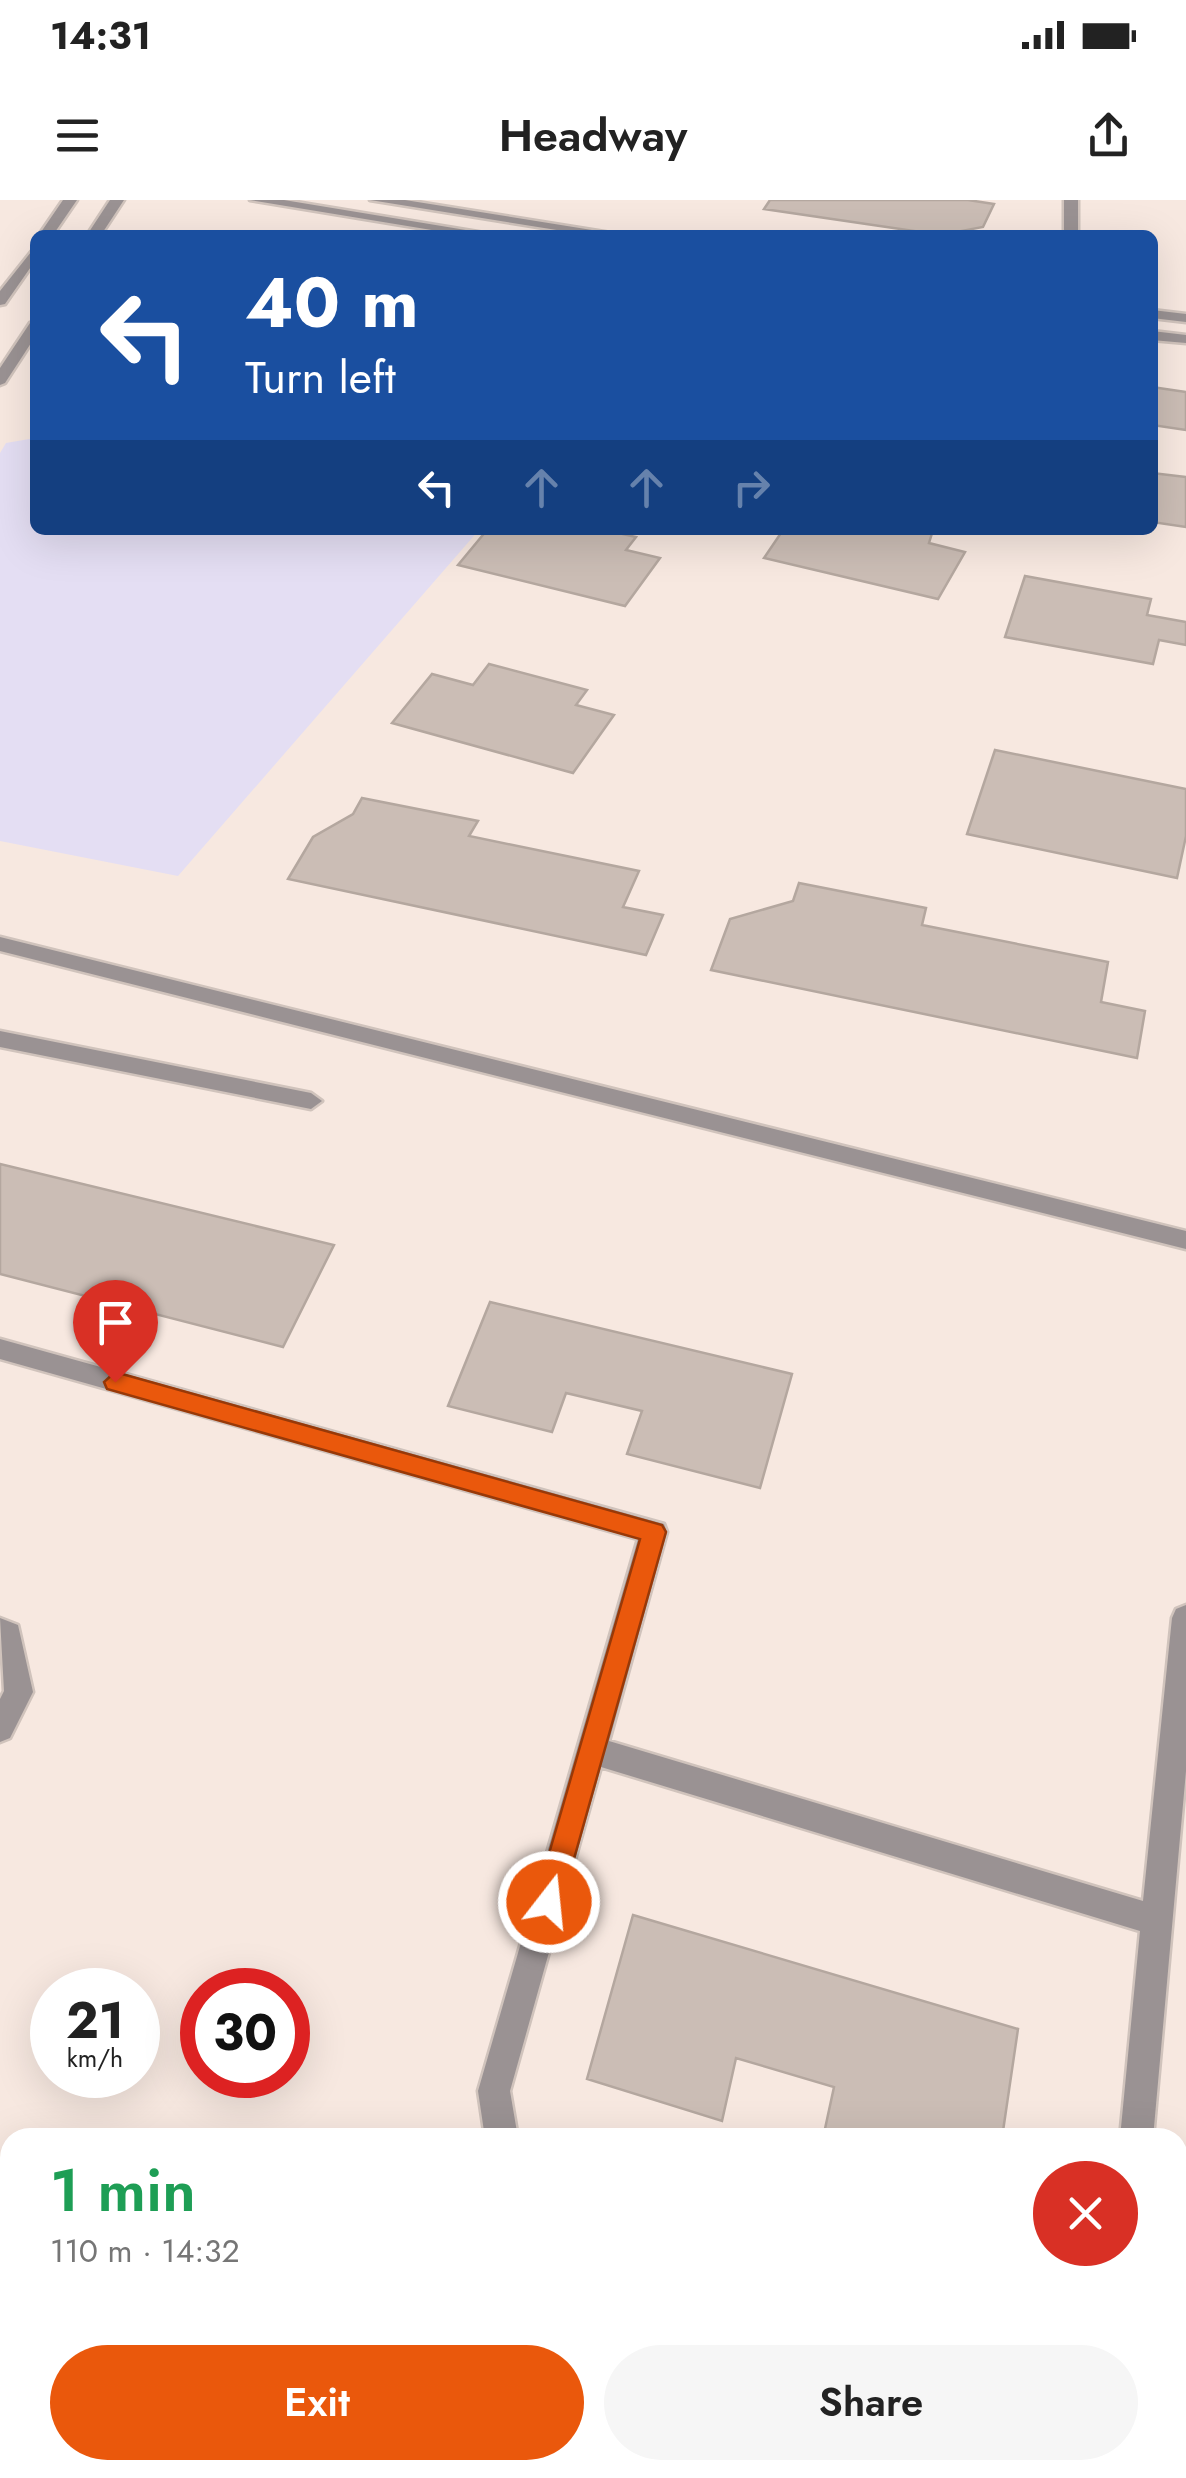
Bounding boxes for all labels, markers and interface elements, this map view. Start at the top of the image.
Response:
text: 14:31 [50,8,151,63]
text: Headway [499,103,687,168]
icon: menu [50,108,105,163]
icon: share [1081,108,1136,163]
text: 40 m [245,252,419,353]
icon: left [80,270,210,400]
text: Turn left [245,345,396,410]
icon: left [409,460,464,515]
icon: ahead [514,460,569,515]
icon: ahead [619,460,674,515]
icon: right [724,460,779,515]
pin [73,1280,158,1383]
icon: arrive [88,1295,143,1350]
position arrow [497,1850,601,1954]
speed limit sign: 30 [180,1968,310,2098]
text: 21 [66,1984,124,2057]
text: km/h [67,2040,123,2076]
text: 1 min [50,2147,196,2234]
button: close [1033,2161,1138,2266]
text: 110 m · 14:32 [50,2228,240,2274]
button: Exit [50,2345,584,2460]
button: Share [604,2345,1138,2460]

